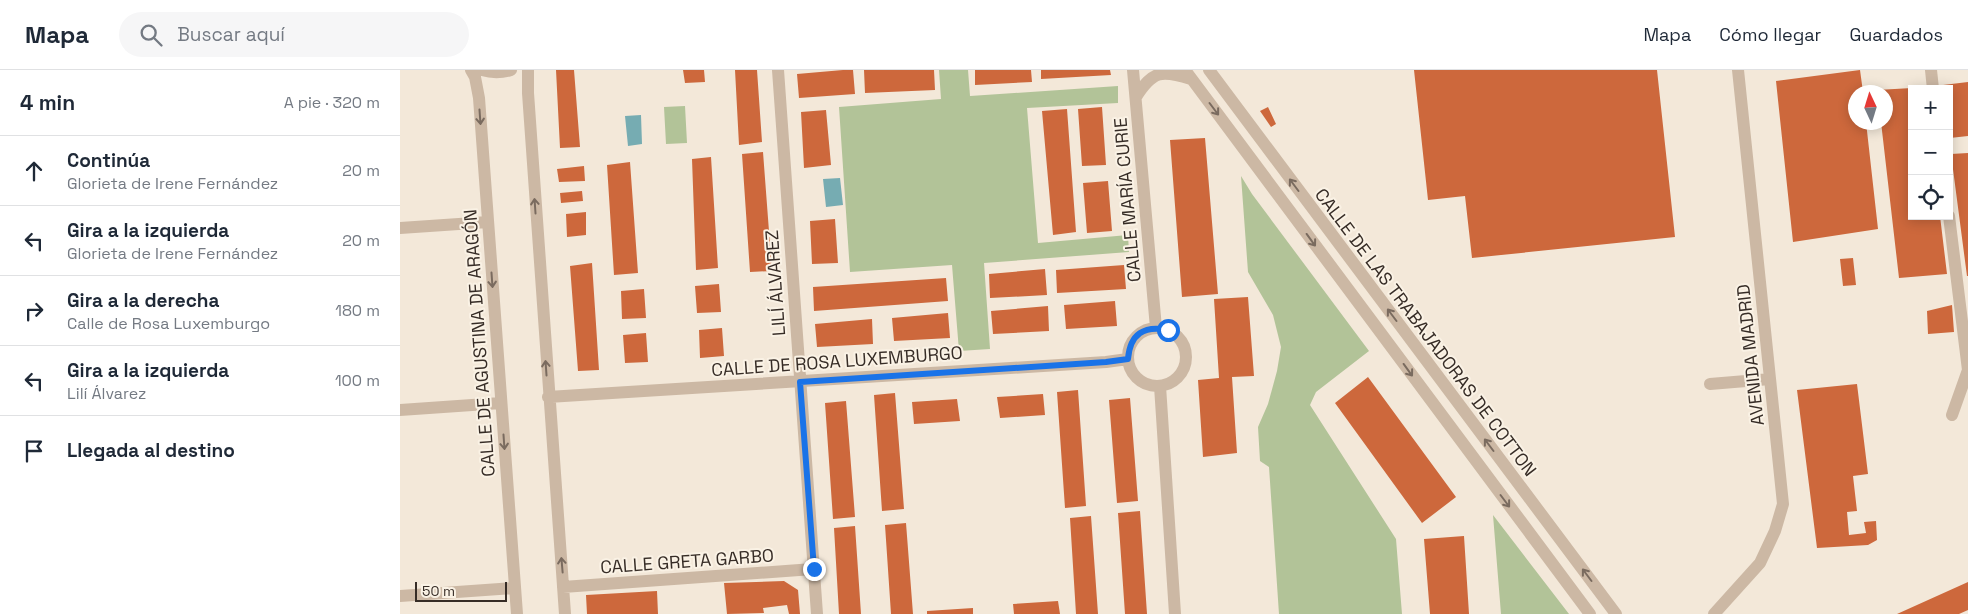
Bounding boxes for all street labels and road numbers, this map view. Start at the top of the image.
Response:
street label: CALLE MARÍA CURIE [1108,117,1146,283]
street label: CALLE DE LAS TRABAJADORAS DE COTTON [1310,183,1542,481]
street label: CALLE DE AGUSTINA DE ARAGÓN [458,209,500,477]
street label: LILÍ ÁLVAREZ [760,229,790,337]
street label: AVENIDA MADRID [1731,283,1769,427]
street label: CALLE DE ROSA LUXEMBURGO [711,341,963,381]
street label: CALLE GRETA GARBO [599,543,775,579]

